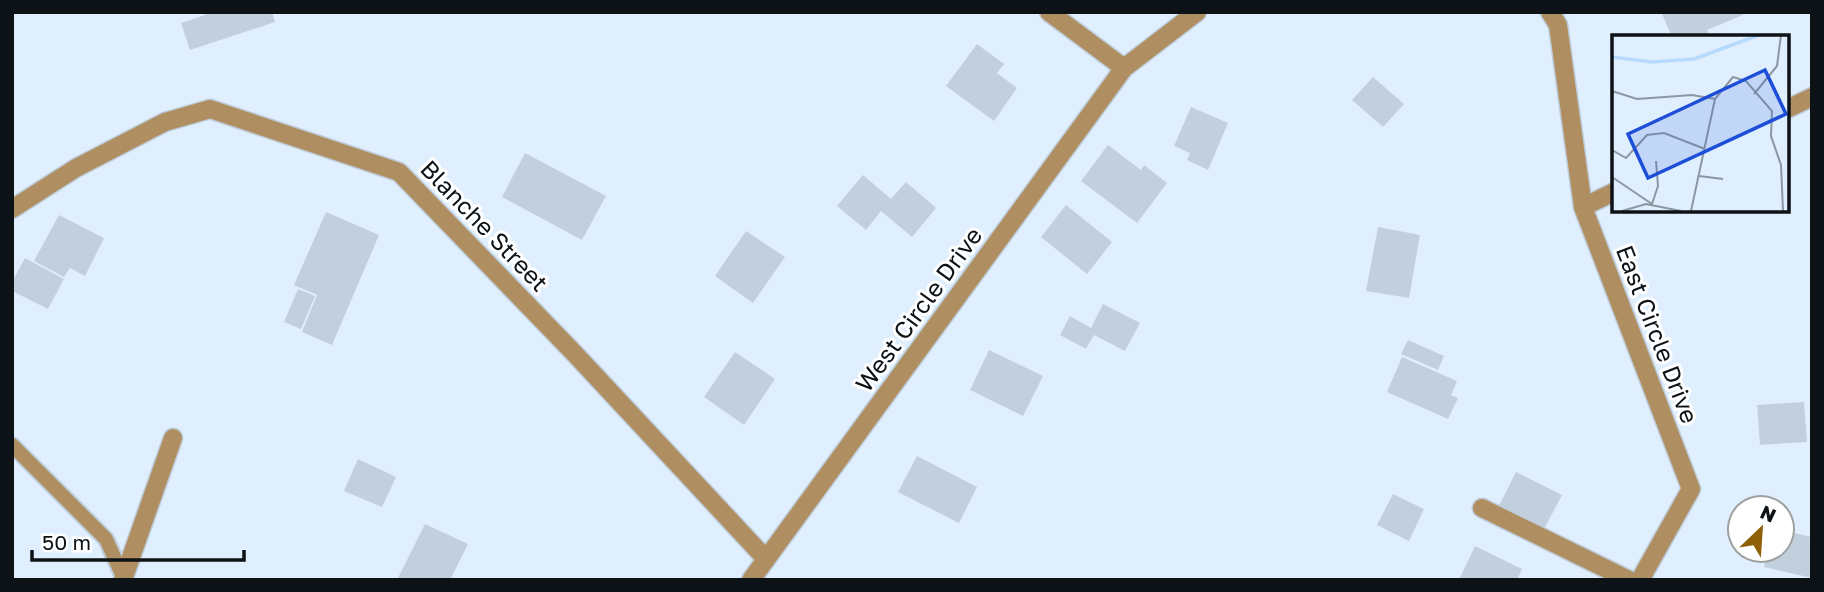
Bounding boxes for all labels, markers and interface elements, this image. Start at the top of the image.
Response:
inset map [1612,35,1789,212]
street label: Blanche Street [415,153,555,297]
street label: West Circle Drive [849,221,987,397]
street label: East Circle Drive [1611,241,1705,427]
north arrow [1726,494,1796,564]
text: N [1757,500,1780,527]
scale bar [32,518,243,562]
text: 50 m [42,529,91,555]

